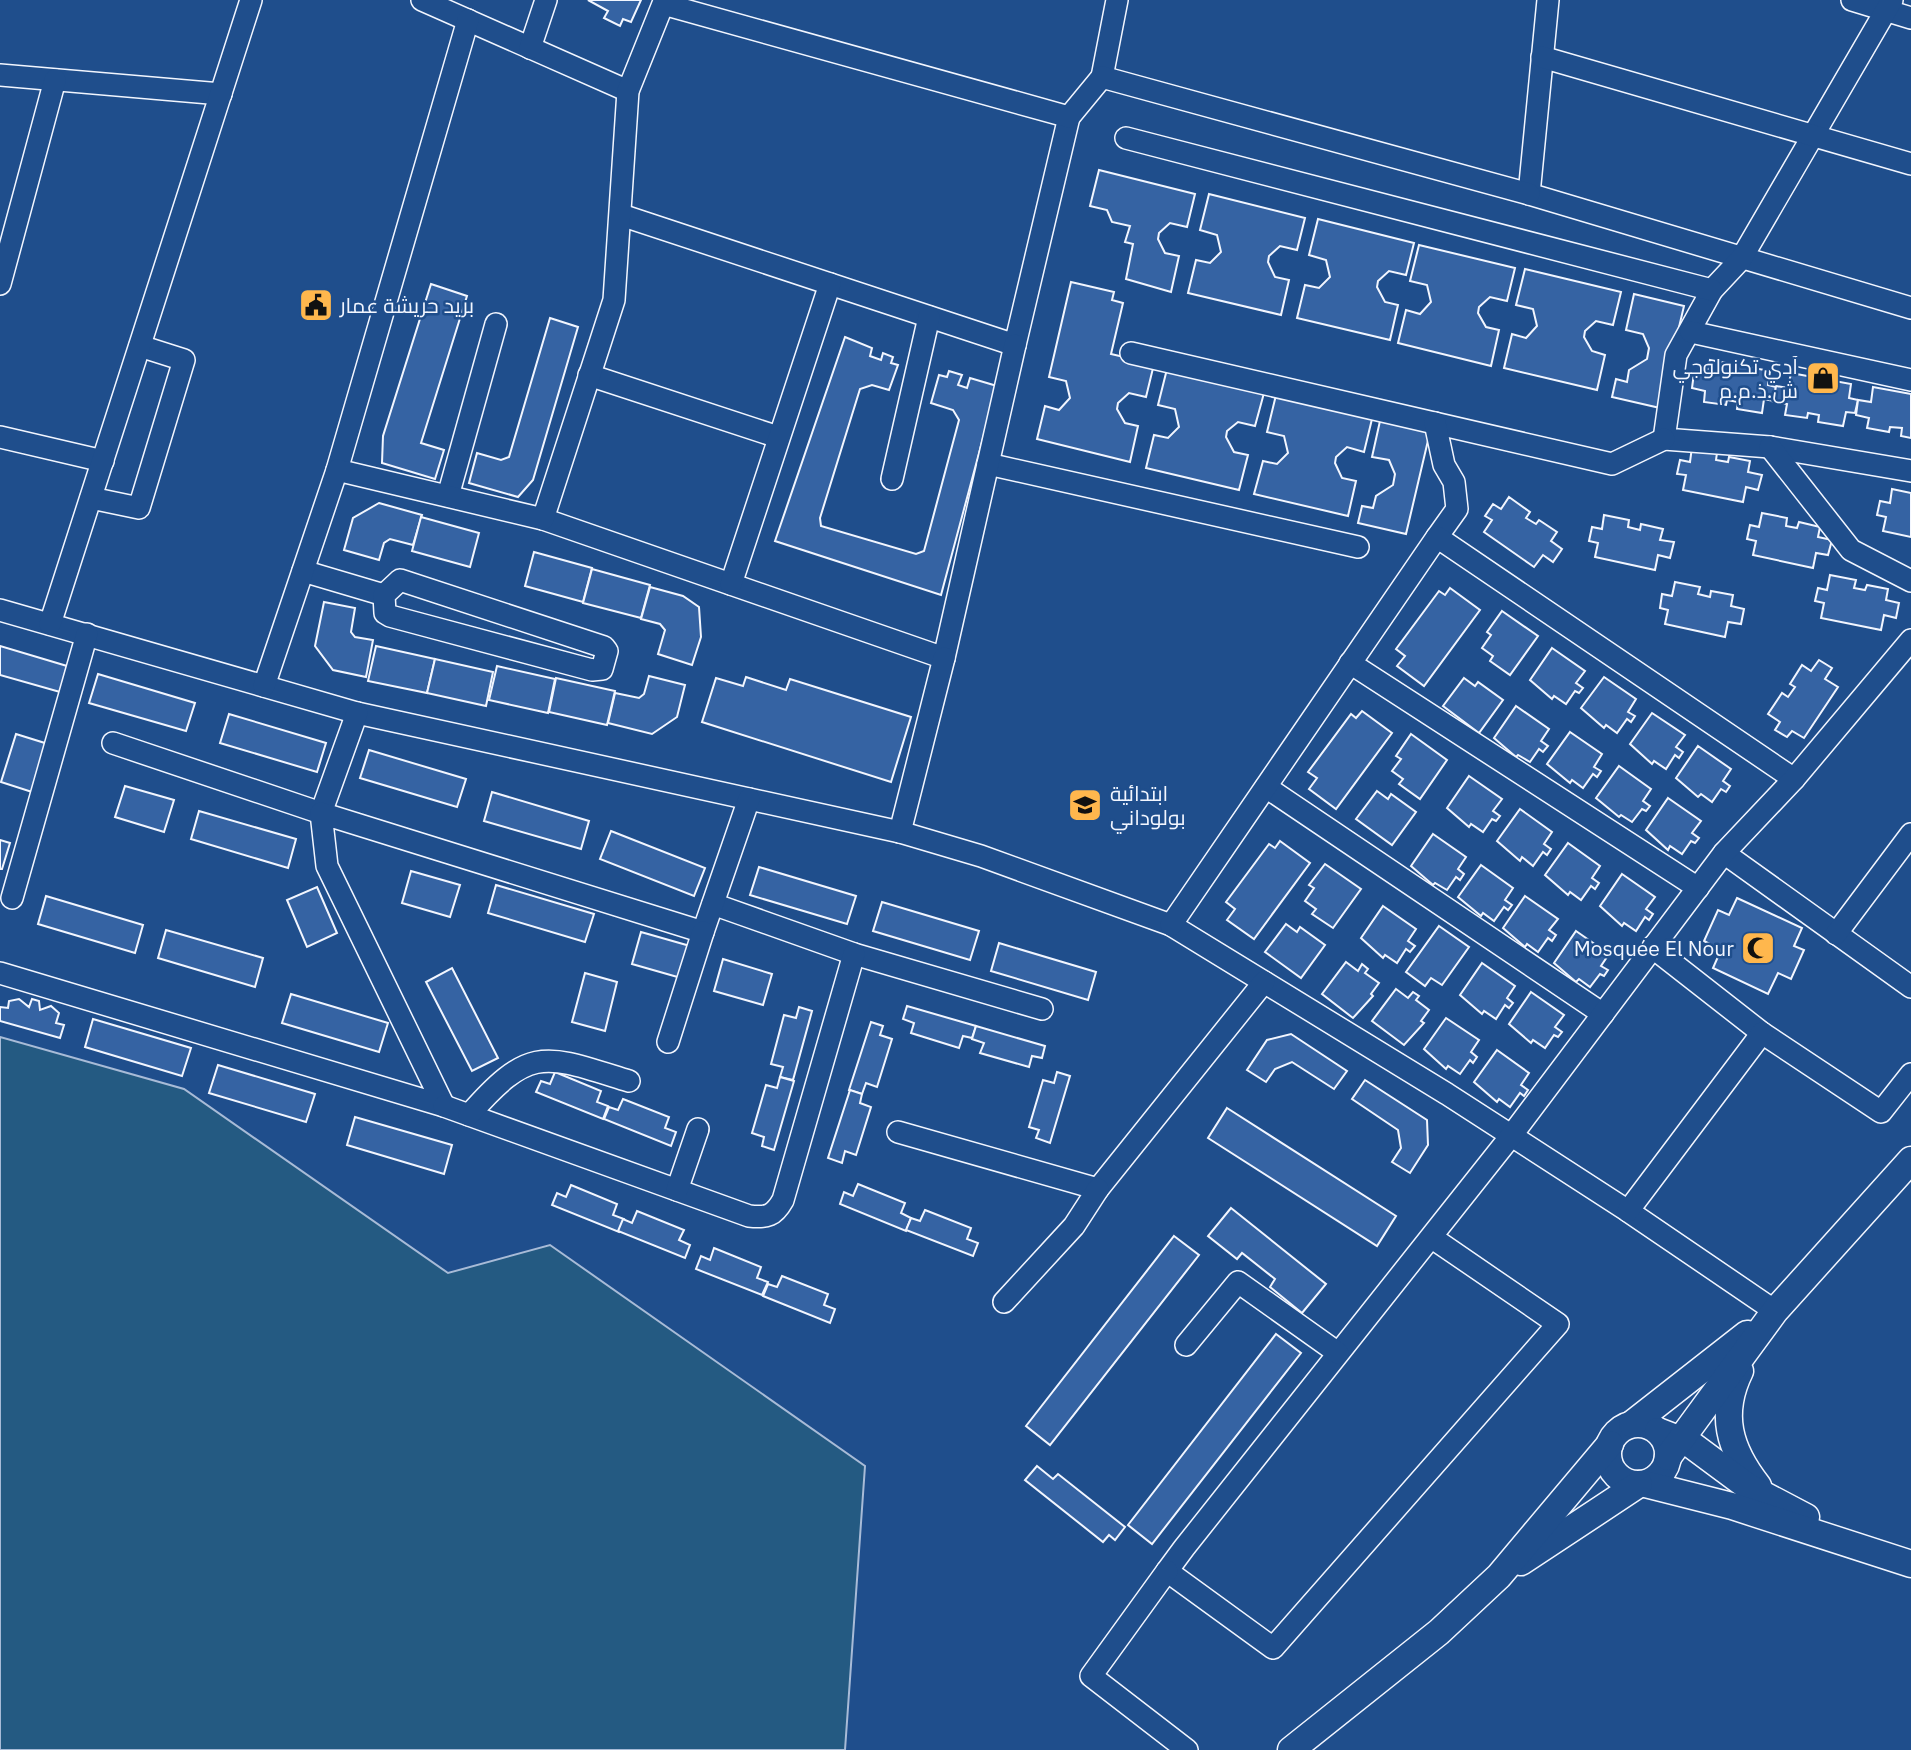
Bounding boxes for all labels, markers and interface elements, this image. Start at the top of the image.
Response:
public building icon: بريد حريشة عمار [297,286,335,324]
place label: بريد حريشة عمار [339,291,474,319]
place label: آدي تكنولوجي ش.ذ.م.م [1673,352,1798,405]
shop icon: آدي تكنولوجي ش.ذ.م.م [1804,359,1842,397]
place label: ابتدائية بولوداني [1110,779,1186,834]
school or university icon: ابتدائية بولوداني [1066,786,1104,824]
mosque icon: Mosquée El Nour [1739,929,1777,967]
place label: Mosquée El Nour [1574,934,1734,962]

